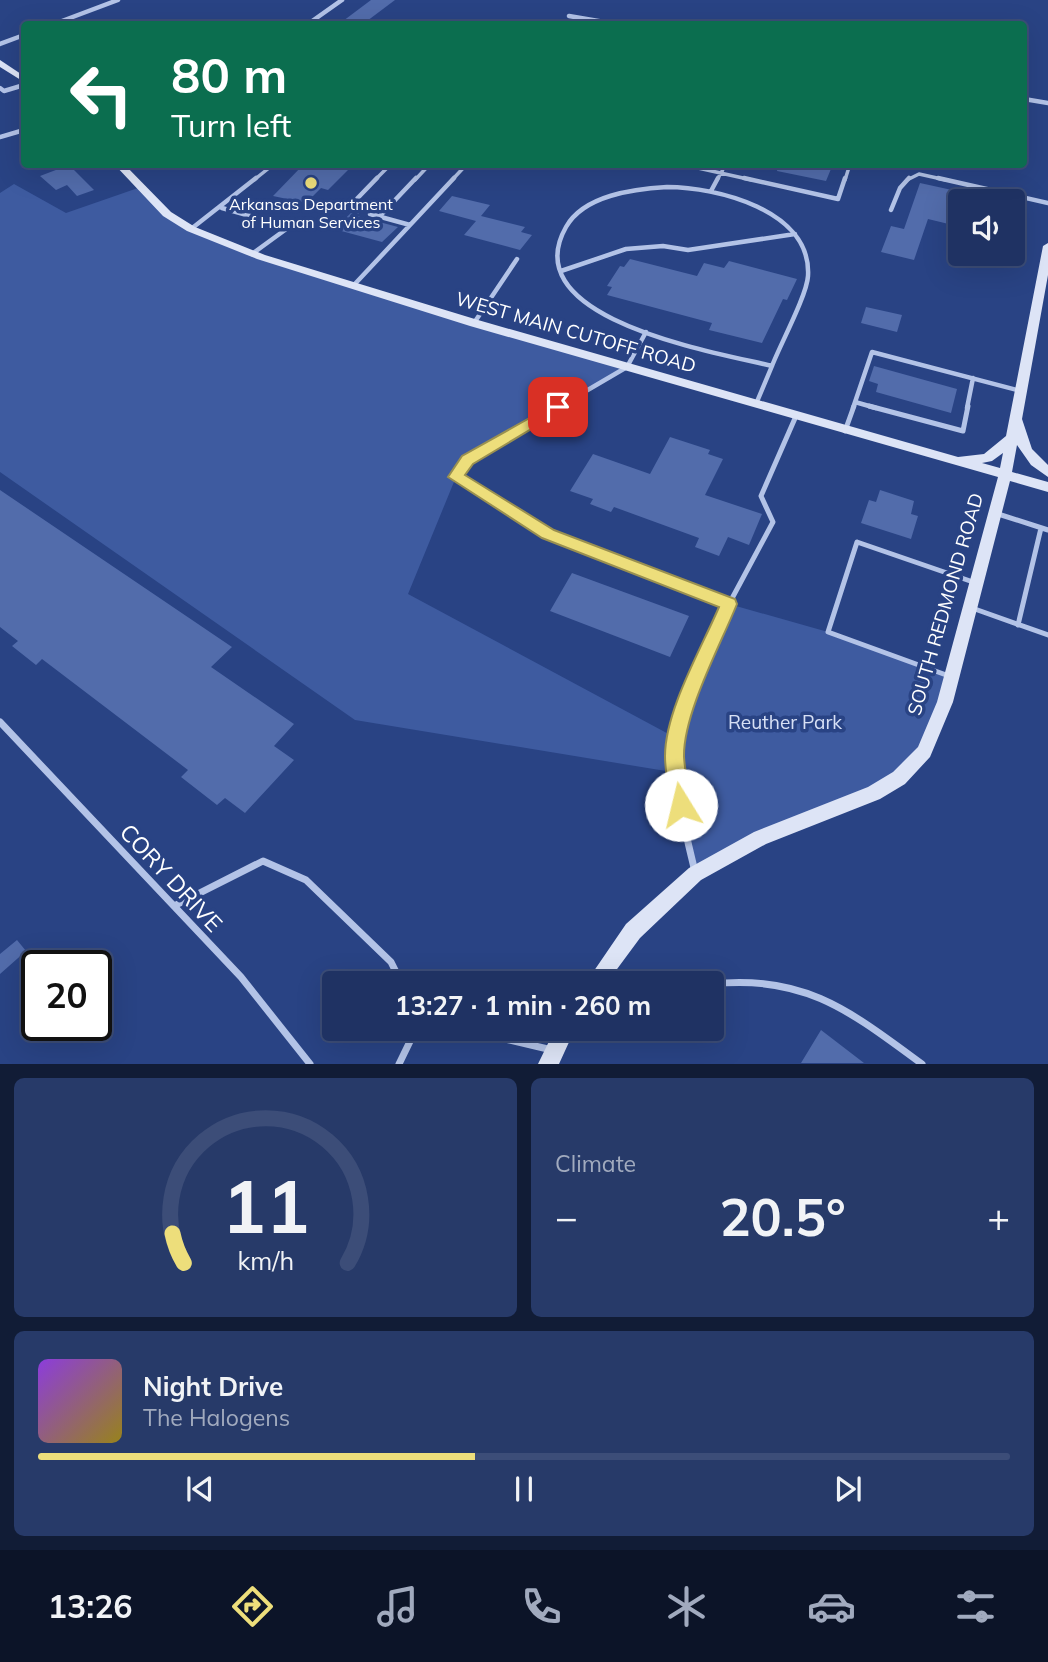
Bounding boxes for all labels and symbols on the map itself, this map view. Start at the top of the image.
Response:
marker: Arkansas Department of Human Services [303,175,319,191]
place label: Arkansas Department of Human Services [229,194,393,232]
street label: WEST MAIN CUTOFF ROAD [453,286,699,378]
pin [528,377,588,437]
street label: SOUTH REDMOND ROAD [902,490,988,718]
park label: Reuther Park [728,710,842,734]
position arrow [644,768,718,842]
street label: CORY DRIVE [114,818,229,938]
speed limit sign: 20 [21,950,112,1041]

